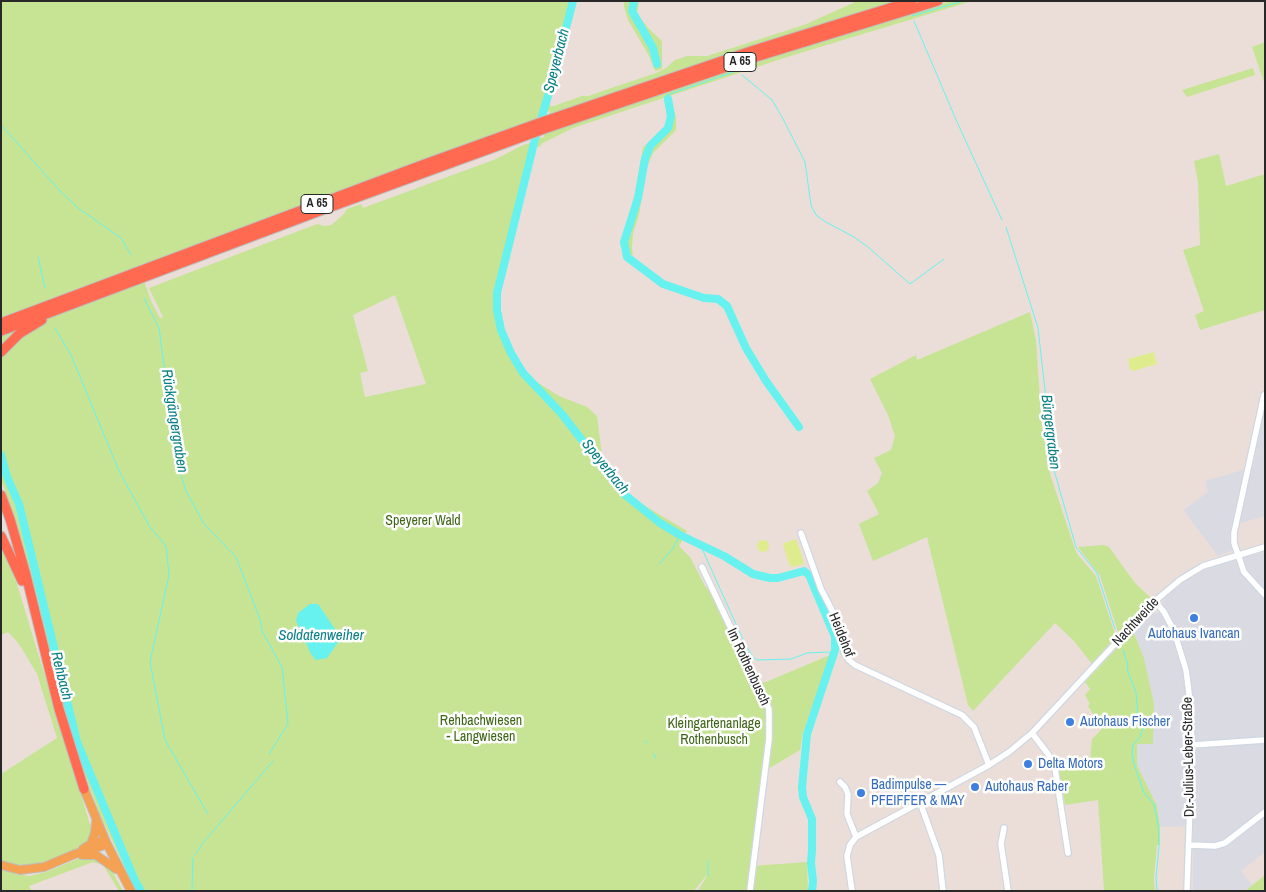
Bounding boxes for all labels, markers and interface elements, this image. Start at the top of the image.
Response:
water label: Speyerbach [540,27,574,95]
road number: A 65 [724,52,756,72]
road number: A 65 [301,194,333,213]
water label: Rückgängergraben [157,368,191,474]
water label: Bürgergraben [1036,394,1064,470]
water label: Speyerbach [577,436,633,498]
park label: Speyerer Wald [385,513,461,529]
street label: Nachtweide [1109,594,1163,650]
street label: Heidehof [824,610,858,660]
marker: Autohaus Ivancan [1188,612,1200,624]
street label: Im Rothenbusch [723,626,773,708]
place label: Autohaus Ivancan [1148,626,1240,642]
water label: Soldatenweiher [278,627,364,645]
water label: Rehbach [46,650,76,702]
street label: Dr.-Julius-Leber-Straße [1180,697,1198,817]
park label: Rehbachwiesen - Langwiesen [440,713,522,746]
place label: Autohaus Fischer [1080,714,1170,730]
park label: Kleingartenanlage Rothenbusch [667,716,761,749]
marker: Autohaus Fischer [1064,716,1076,728]
place label: Delta Motors [1038,756,1103,772]
marker: Delta Motors [1022,758,1034,770]
place label: Badimpulse — PFEIFFER & MAY [871,777,965,810]
place label: Autohaus Raber [985,779,1068,795]
marker: Autohaus Raber [969,781,981,793]
marker: Badimpulse — PFEIFFER & MAY [855,787,867,799]

